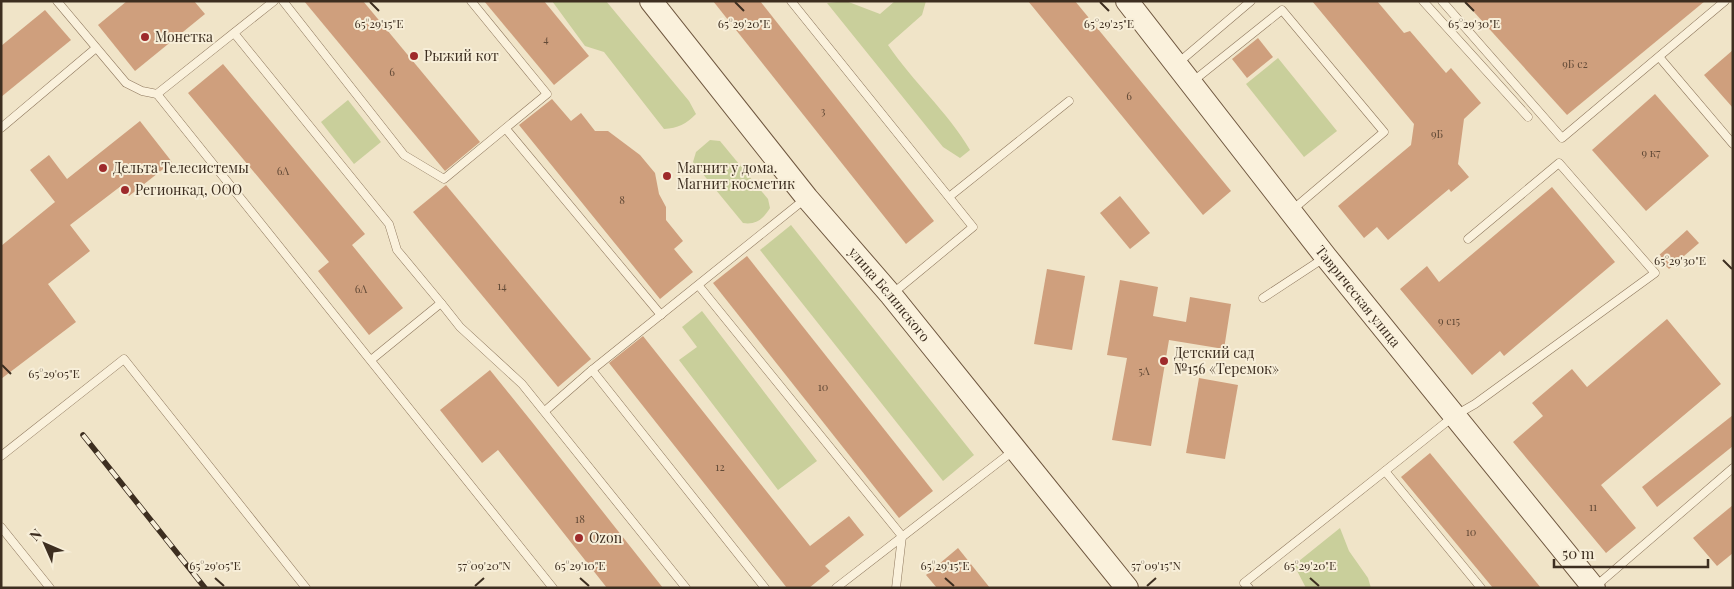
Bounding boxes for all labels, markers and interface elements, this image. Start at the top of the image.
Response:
text: 65°29'15"E [355,15,403,31]
text: 65°29'20"E [718,15,770,31]
text: 65°29'25"E [1084,15,1134,31]
text: 65°29'30"E [1448,15,1500,31]
place label: Монетка [155,27,213,46]
marker: Монетка [139,31,151,43]
house number: 4 [543,31,549,46]
place label: Рыжий кот [424,46,499,65]
marker: Рыжий кот [408,50,420,62]
house number: 9Б с2 [1562,56,1588,71]
house number: 6 [389,64,395,79]
house number: 6 [1126,88,1132,103]
house number: 3 [821,103,826,118]
house number: 9Б [1431,126,1444,141]
house number: 9 к7 [1641,145,1661,160]
place label: Дельта Телесистемы [113,158,249,177]
place label: Магнит у дома. Магнит косметик [677,158,795,193]
marker: Дельта Телесистемы [97,162,109,174]
house number: 6А [277,163,289,178]
marker: Магнит у дома. Магнит косметик [661,170,673,182]
place label: Регионкад, ООО [135,180,242,199]
marker: Регионкад, ООО [119,184,131,196]
house number: 8 [619,192,625,207]
street label: Таврическая улица [1311,241,1405,351]
street label: улица Белинского [844,242,935,346]
text: 65°29'30"E [1654,252,1706,268]
house number: 14 [497,278,507,293]
house number: 6А [355,281,367,296]
house number: 9 с15 [1438,313,1461,328]
place label: Детский сад №156 «Теремок» [1174,343,1279,378]
marker: Детский сад №156 «Теремок» [1158,355,1170,367]
house number: 5А [1138,363,1150,378]
text: 65°29'05"E [28,365,80,381]
house number: 10 [818,379,829,394]
house number: 12 [715,459,725,474]
house number: 11 [1589,499,1597,514]
house number: 18 [575,511,585,526]
north arrow [20,519,70,569]
text: N [25,524,46,545]
house number: 10 [1466,524,1477,539]
place label: Ozon [589,528,623,547]
marker: Ozon [573,532,585,544]
scale bar [1554,536,1708,568]
text: 50 m [1562,543,1595,563]
text: 65°29'05"E [189,557,241,573]
text: 57°09'20"N [457,557,511,573]
text: 65°29'10"E [554,557,606,573]
text: 65°29'15"E [921,557,969,573]
text: 57°09'15"N [1131,557,1182,573]
text: 65°29'20"E [1284,557,1336,573]

